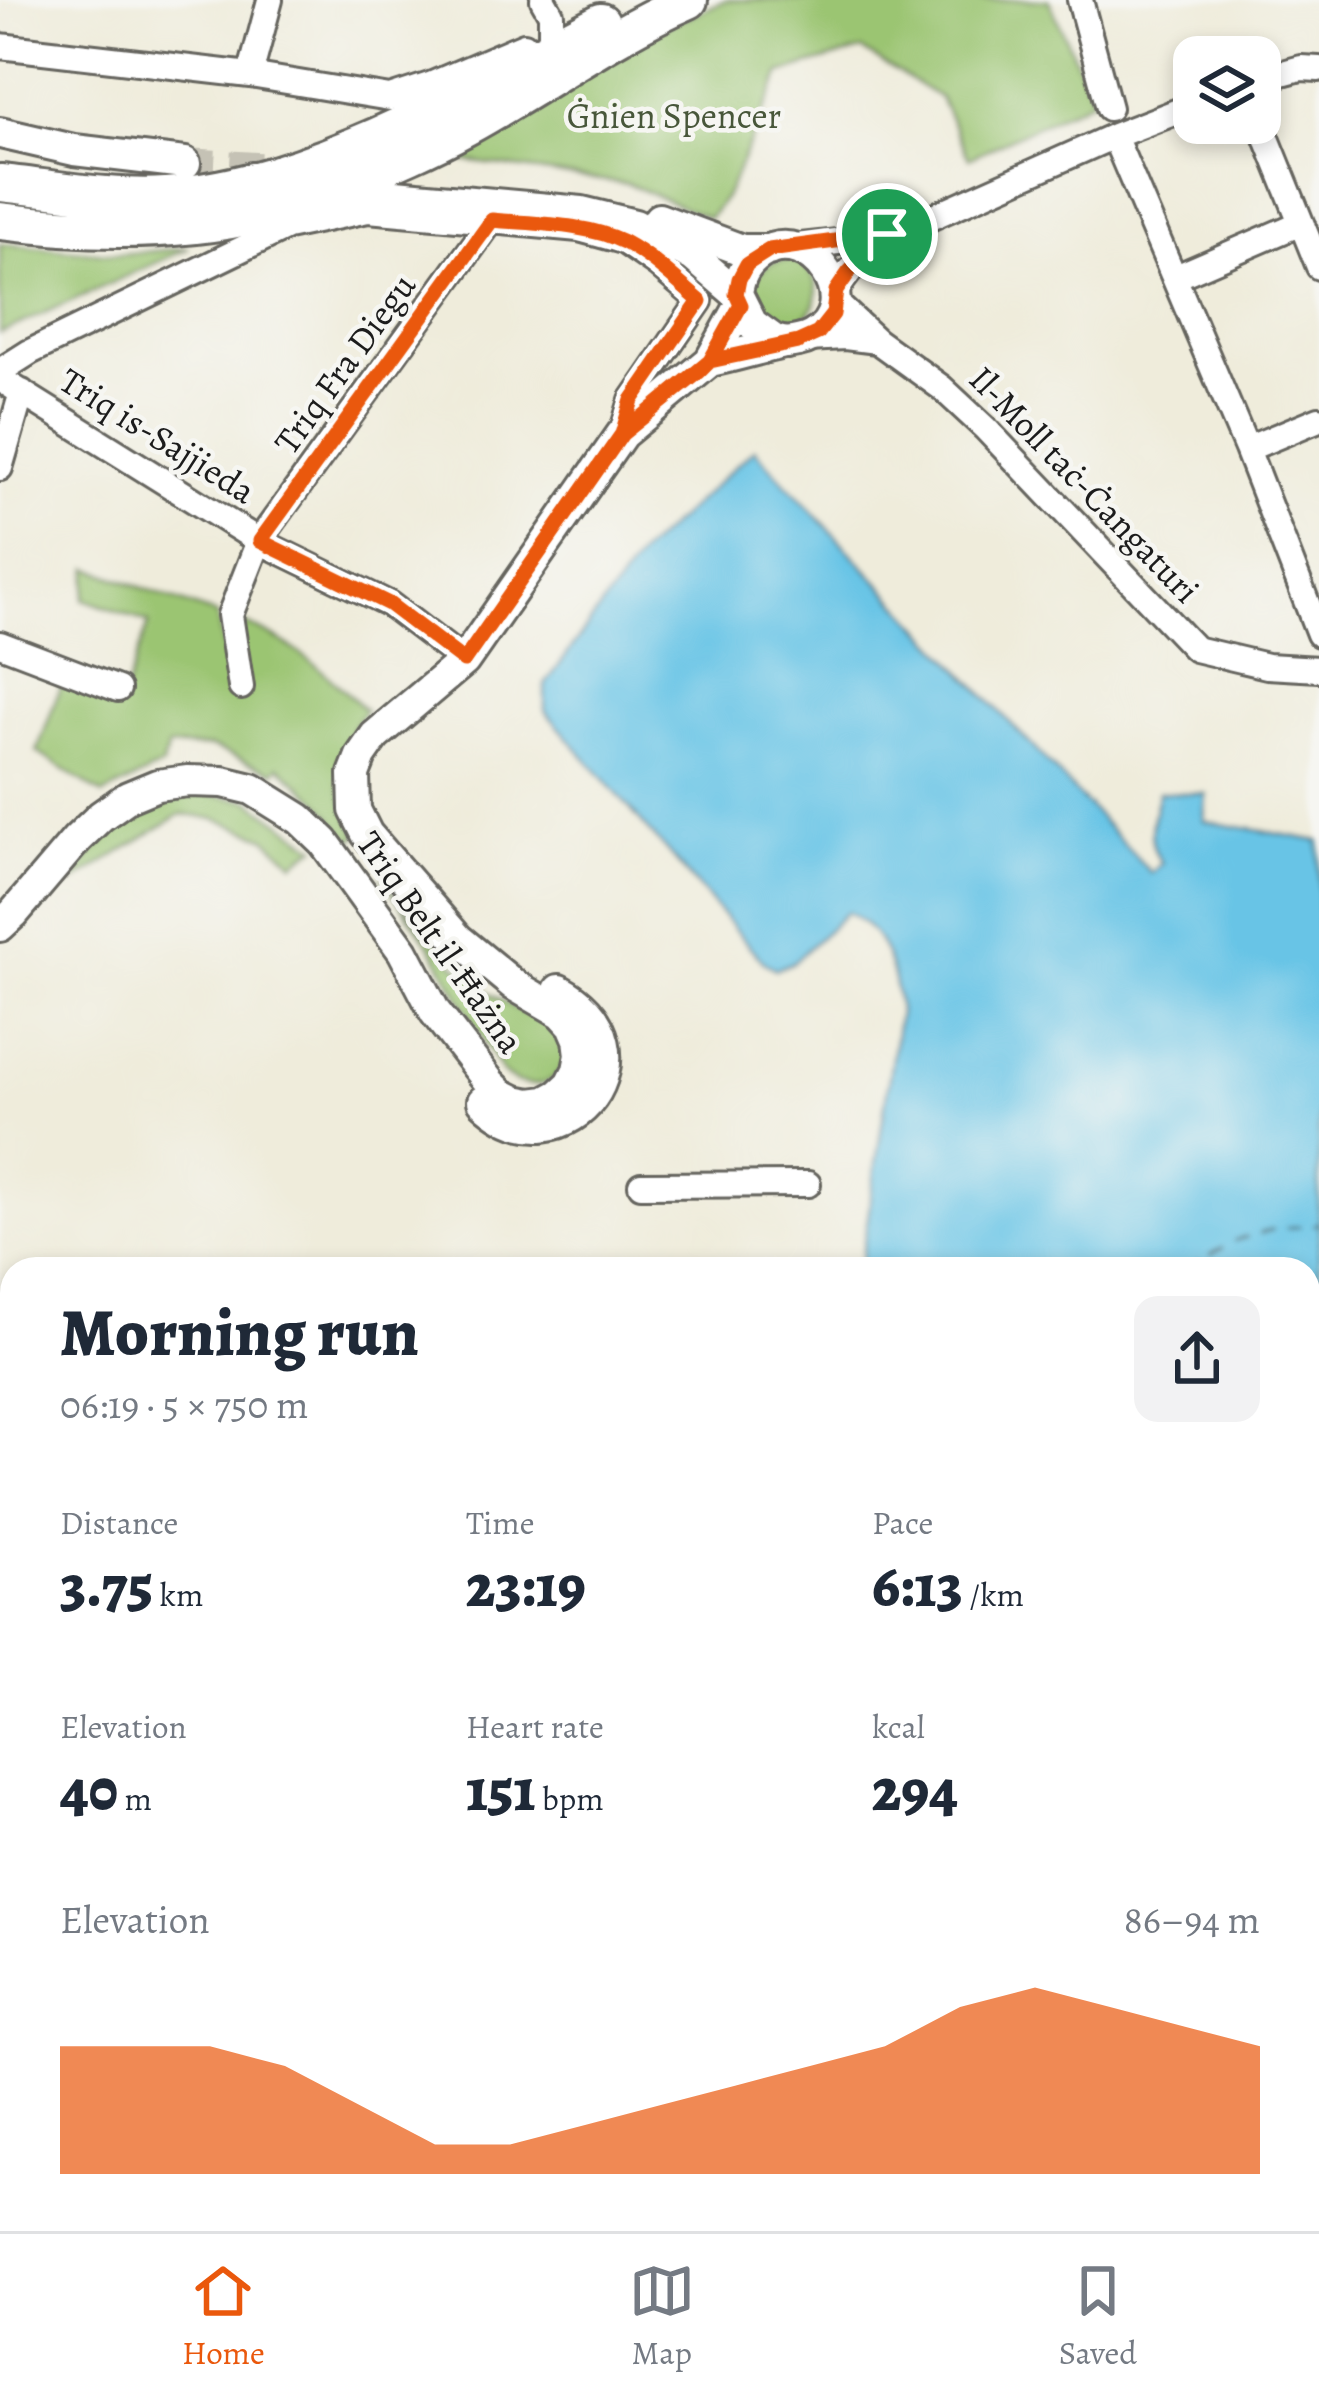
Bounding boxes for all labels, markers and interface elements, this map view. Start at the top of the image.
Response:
map controls [1173,36,1281,144]
button: layers [1173,36,1281,144]
park label: Ġnien Spencer [567,91,781,140]
pin [836,183,938,285]
icon: arrive [854,201,920,267]
street label: Triq Fra Diegu [262,263,427,463]
street label: Il-Moll taċ-Ċangaturi [959,355,1211,614]
street label: Triq is-Sajjieda [51,356,265,515]
street label: Triq Belt il-Ħażna [346,821,536,1063]
text: Morning run [60,1288,419,1378]
button: share [1134,1296,1260,1422]
text: 06:19 · 5 × 750 m [60,1378,308,1431]
text: Distance [60,1500,178,1545]
text: Time [466,1500,535,1545]
text: Pace [872,1500,933,1545]
text: 3.75 [60,1545,153,1627]
text: 23:19 [466,1545,586,1627]
text: 6:13 [872,1545,963,1627]
text: km [153,1572,203,1617]
text: /km [963,1572,1024,1617]
text: Elevation [60,1704,187,1749]
text: Heart rate [466,1704,604,1749]
text: kcal [872,1704,925,1749]
text: 40 [60,1749,118,1831]
text: 151 [466,1749,535,1831]
text: 294 [872,1749,958,1831]
text: m [118,1776,152,1821]
text: bpm [535,1776,604,1821]
text: Elevation [60,1893,210,1946]
text: 86–94 m [1124,1893,1260,1946]
tab: Home [182,2258,265,2375]
tab: Map [629,2258,695,2375]
tab: Saved [1059,2258,1137,2375]

